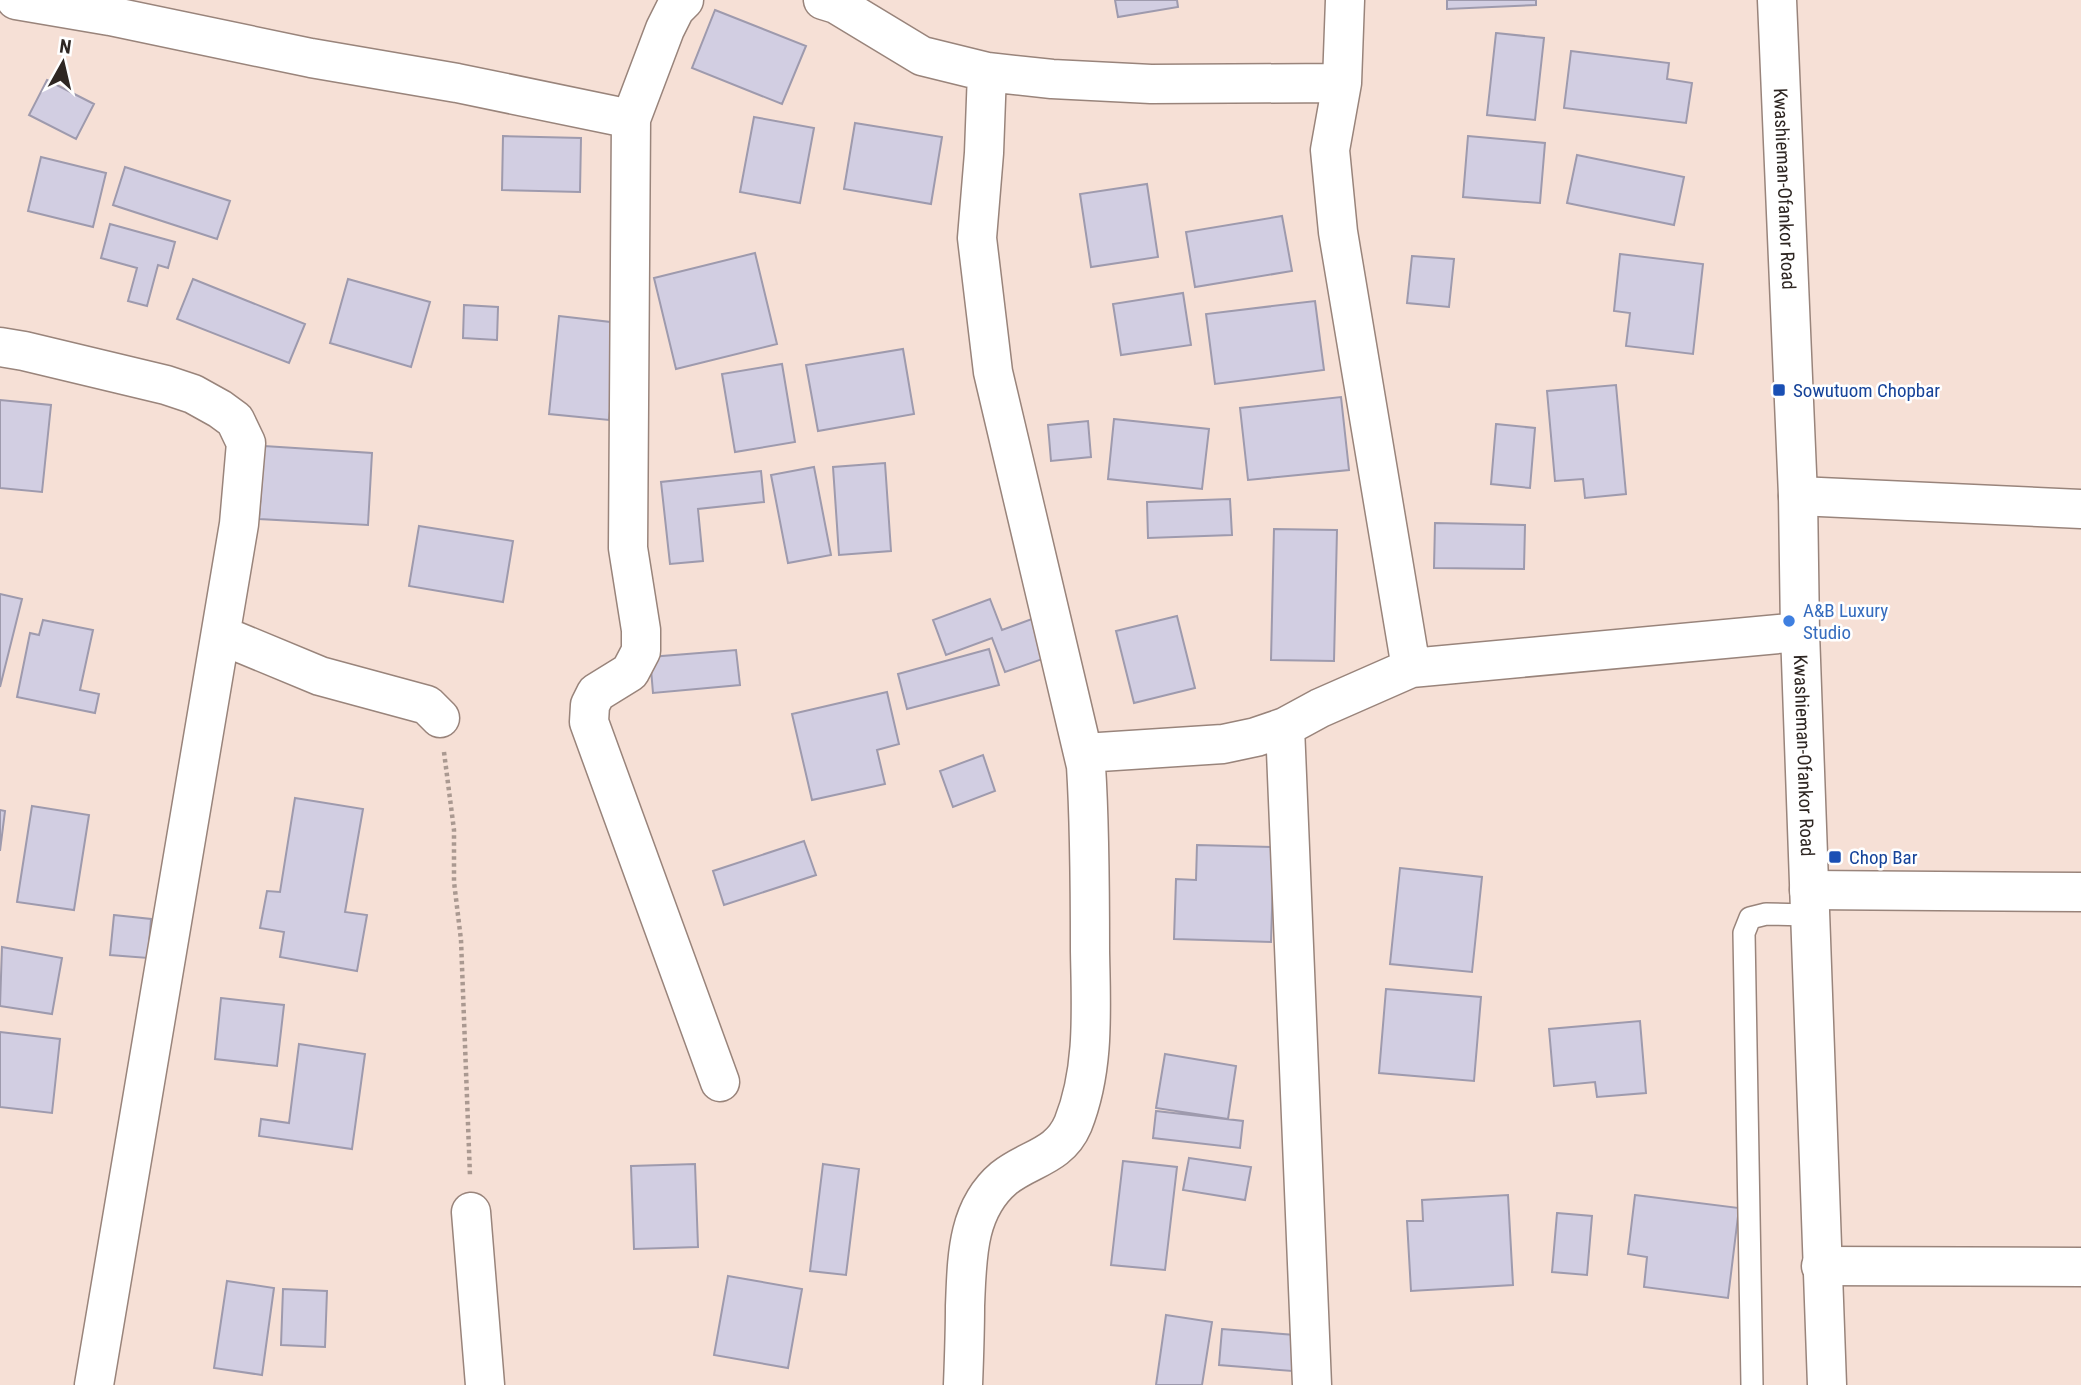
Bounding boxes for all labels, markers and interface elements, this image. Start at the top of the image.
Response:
north arrow [28,28,98,98]
text: N [58,34,73,59]
street label: Kwashieman-Ofankor Road [1769,87,1801,290]
place label: Sowutuom Chopbar [1793,379,1940,402]
marker: Sowutuom Chopbar [1771,382,1787,398]
place label: A&B Luxury Studio [1803,599,1888,644]
marker: A&B Luxury Studio [1781,613,1797,629]
street label: Kwashieman-Ofankor Road [1789,654,1820,857]
place label: Chop Bar [1849,846,1918,869]
marker: Chop Bar [1827,849,1843,865]

